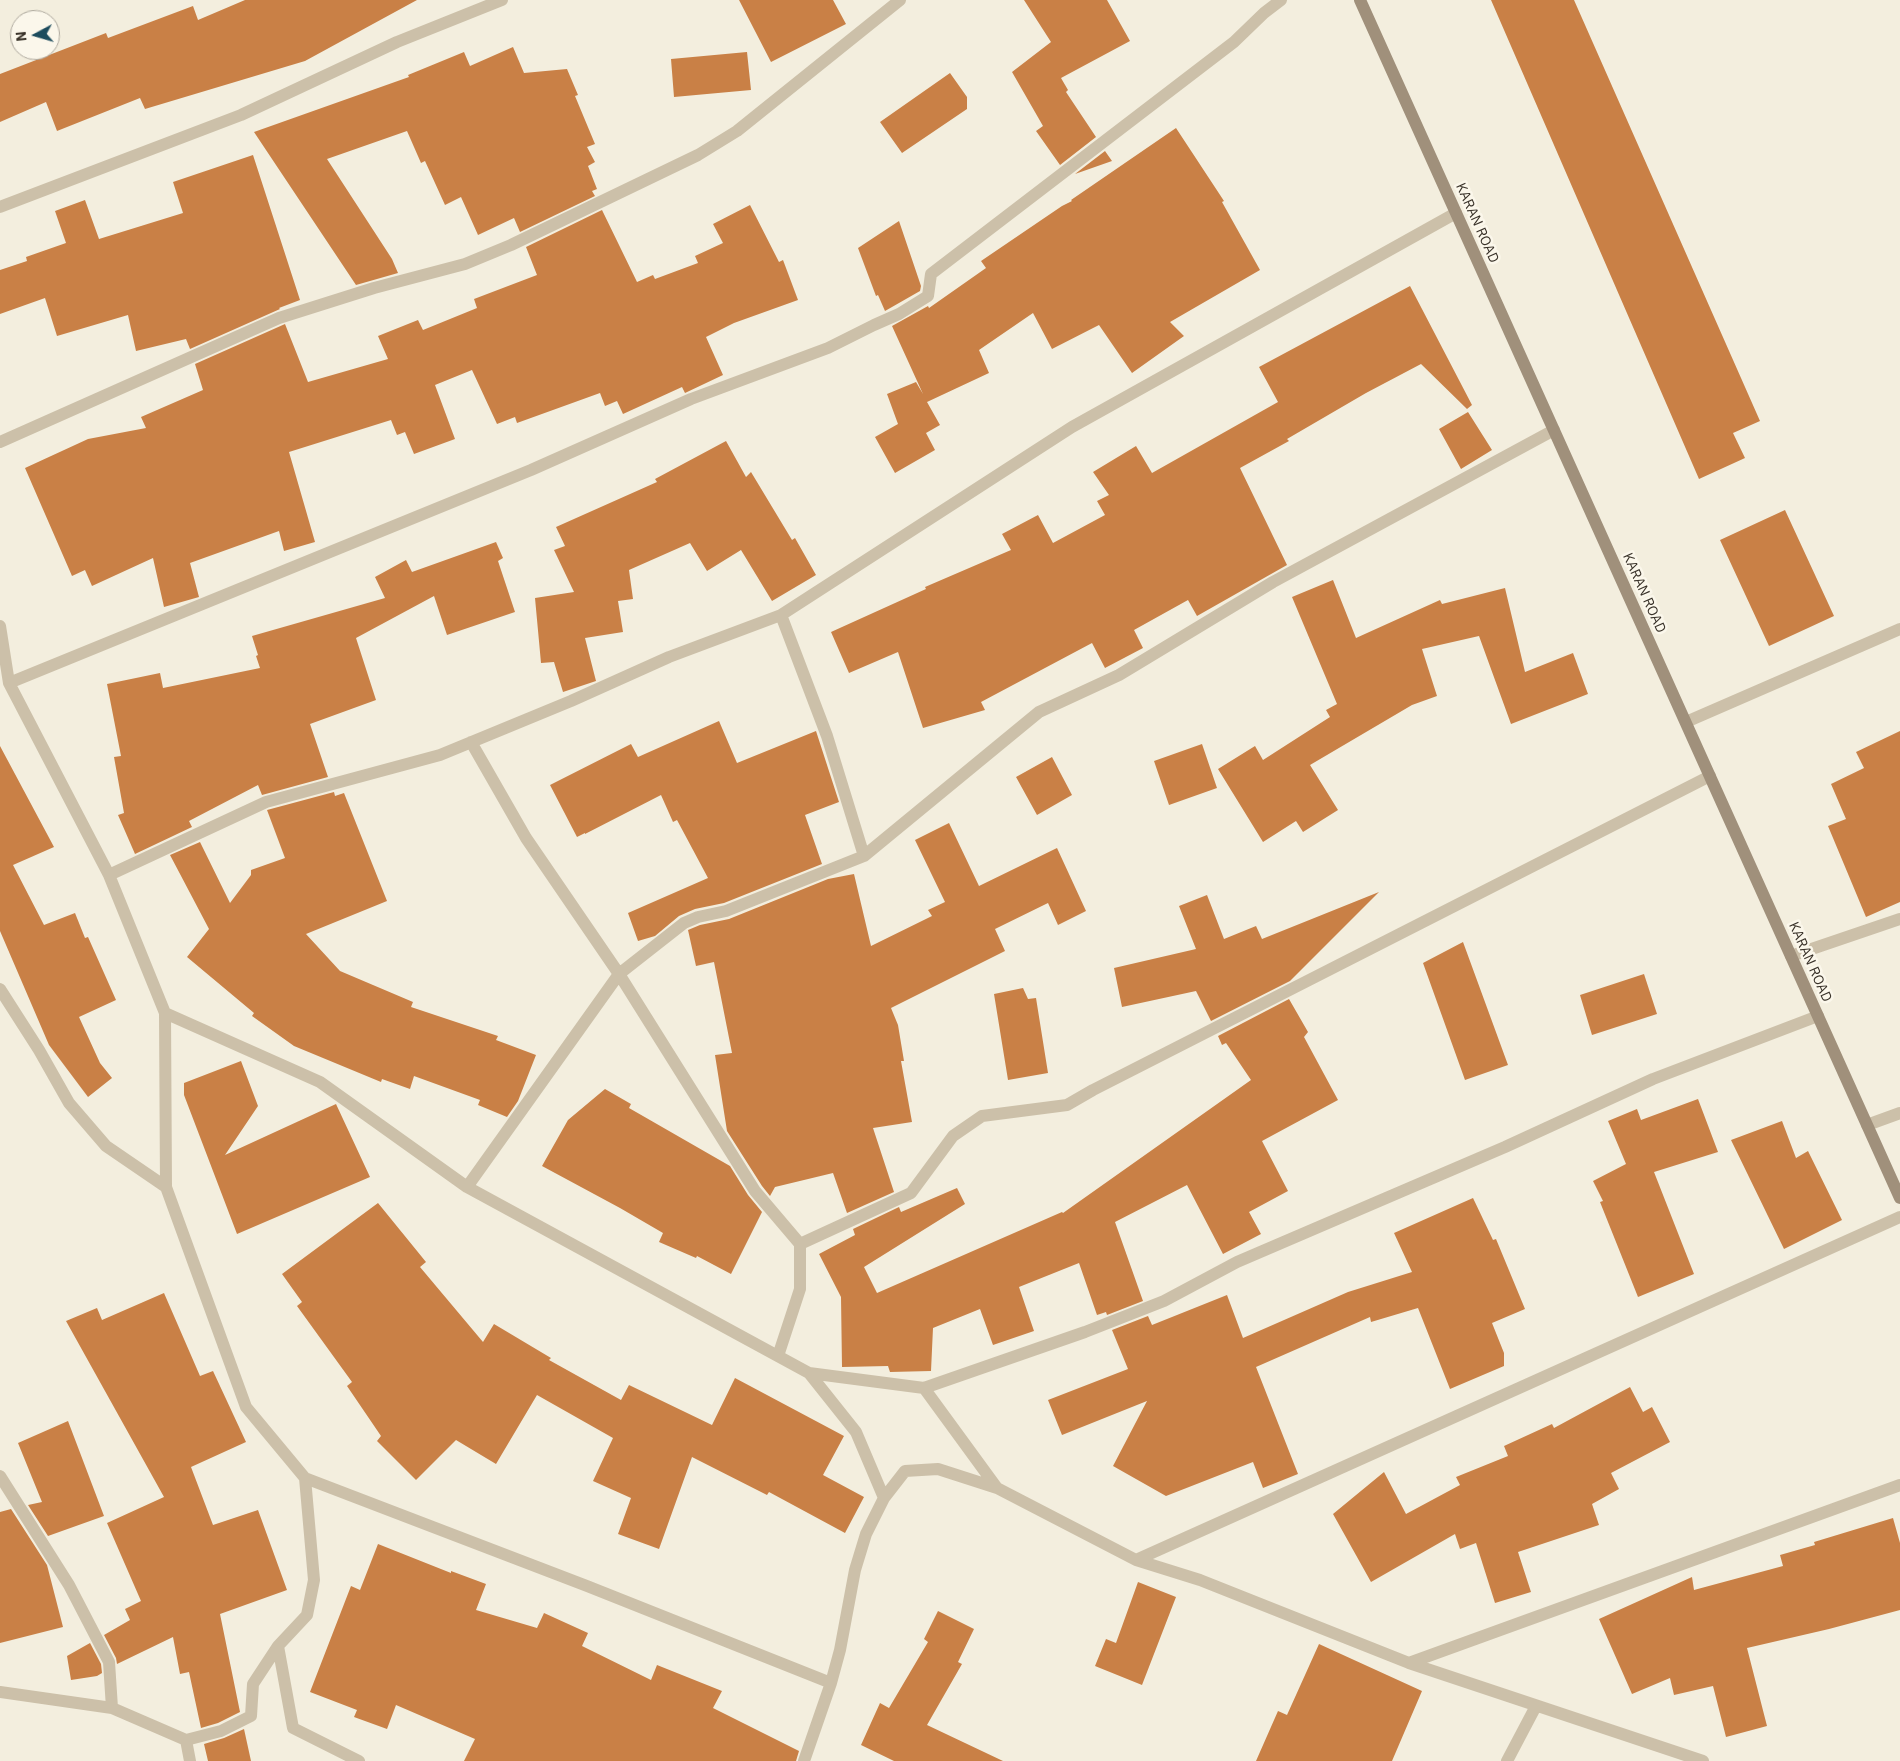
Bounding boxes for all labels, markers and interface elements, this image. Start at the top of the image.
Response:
north arrow [10,10,60,60]
text: N [12,30,31,42]
street label: KARAN ROAD [1452,180,1502,266]
street label: KARAN ROAD [1619,550,1669,636]
street label: KARAN ROAD [1785,919,1835,1005]

